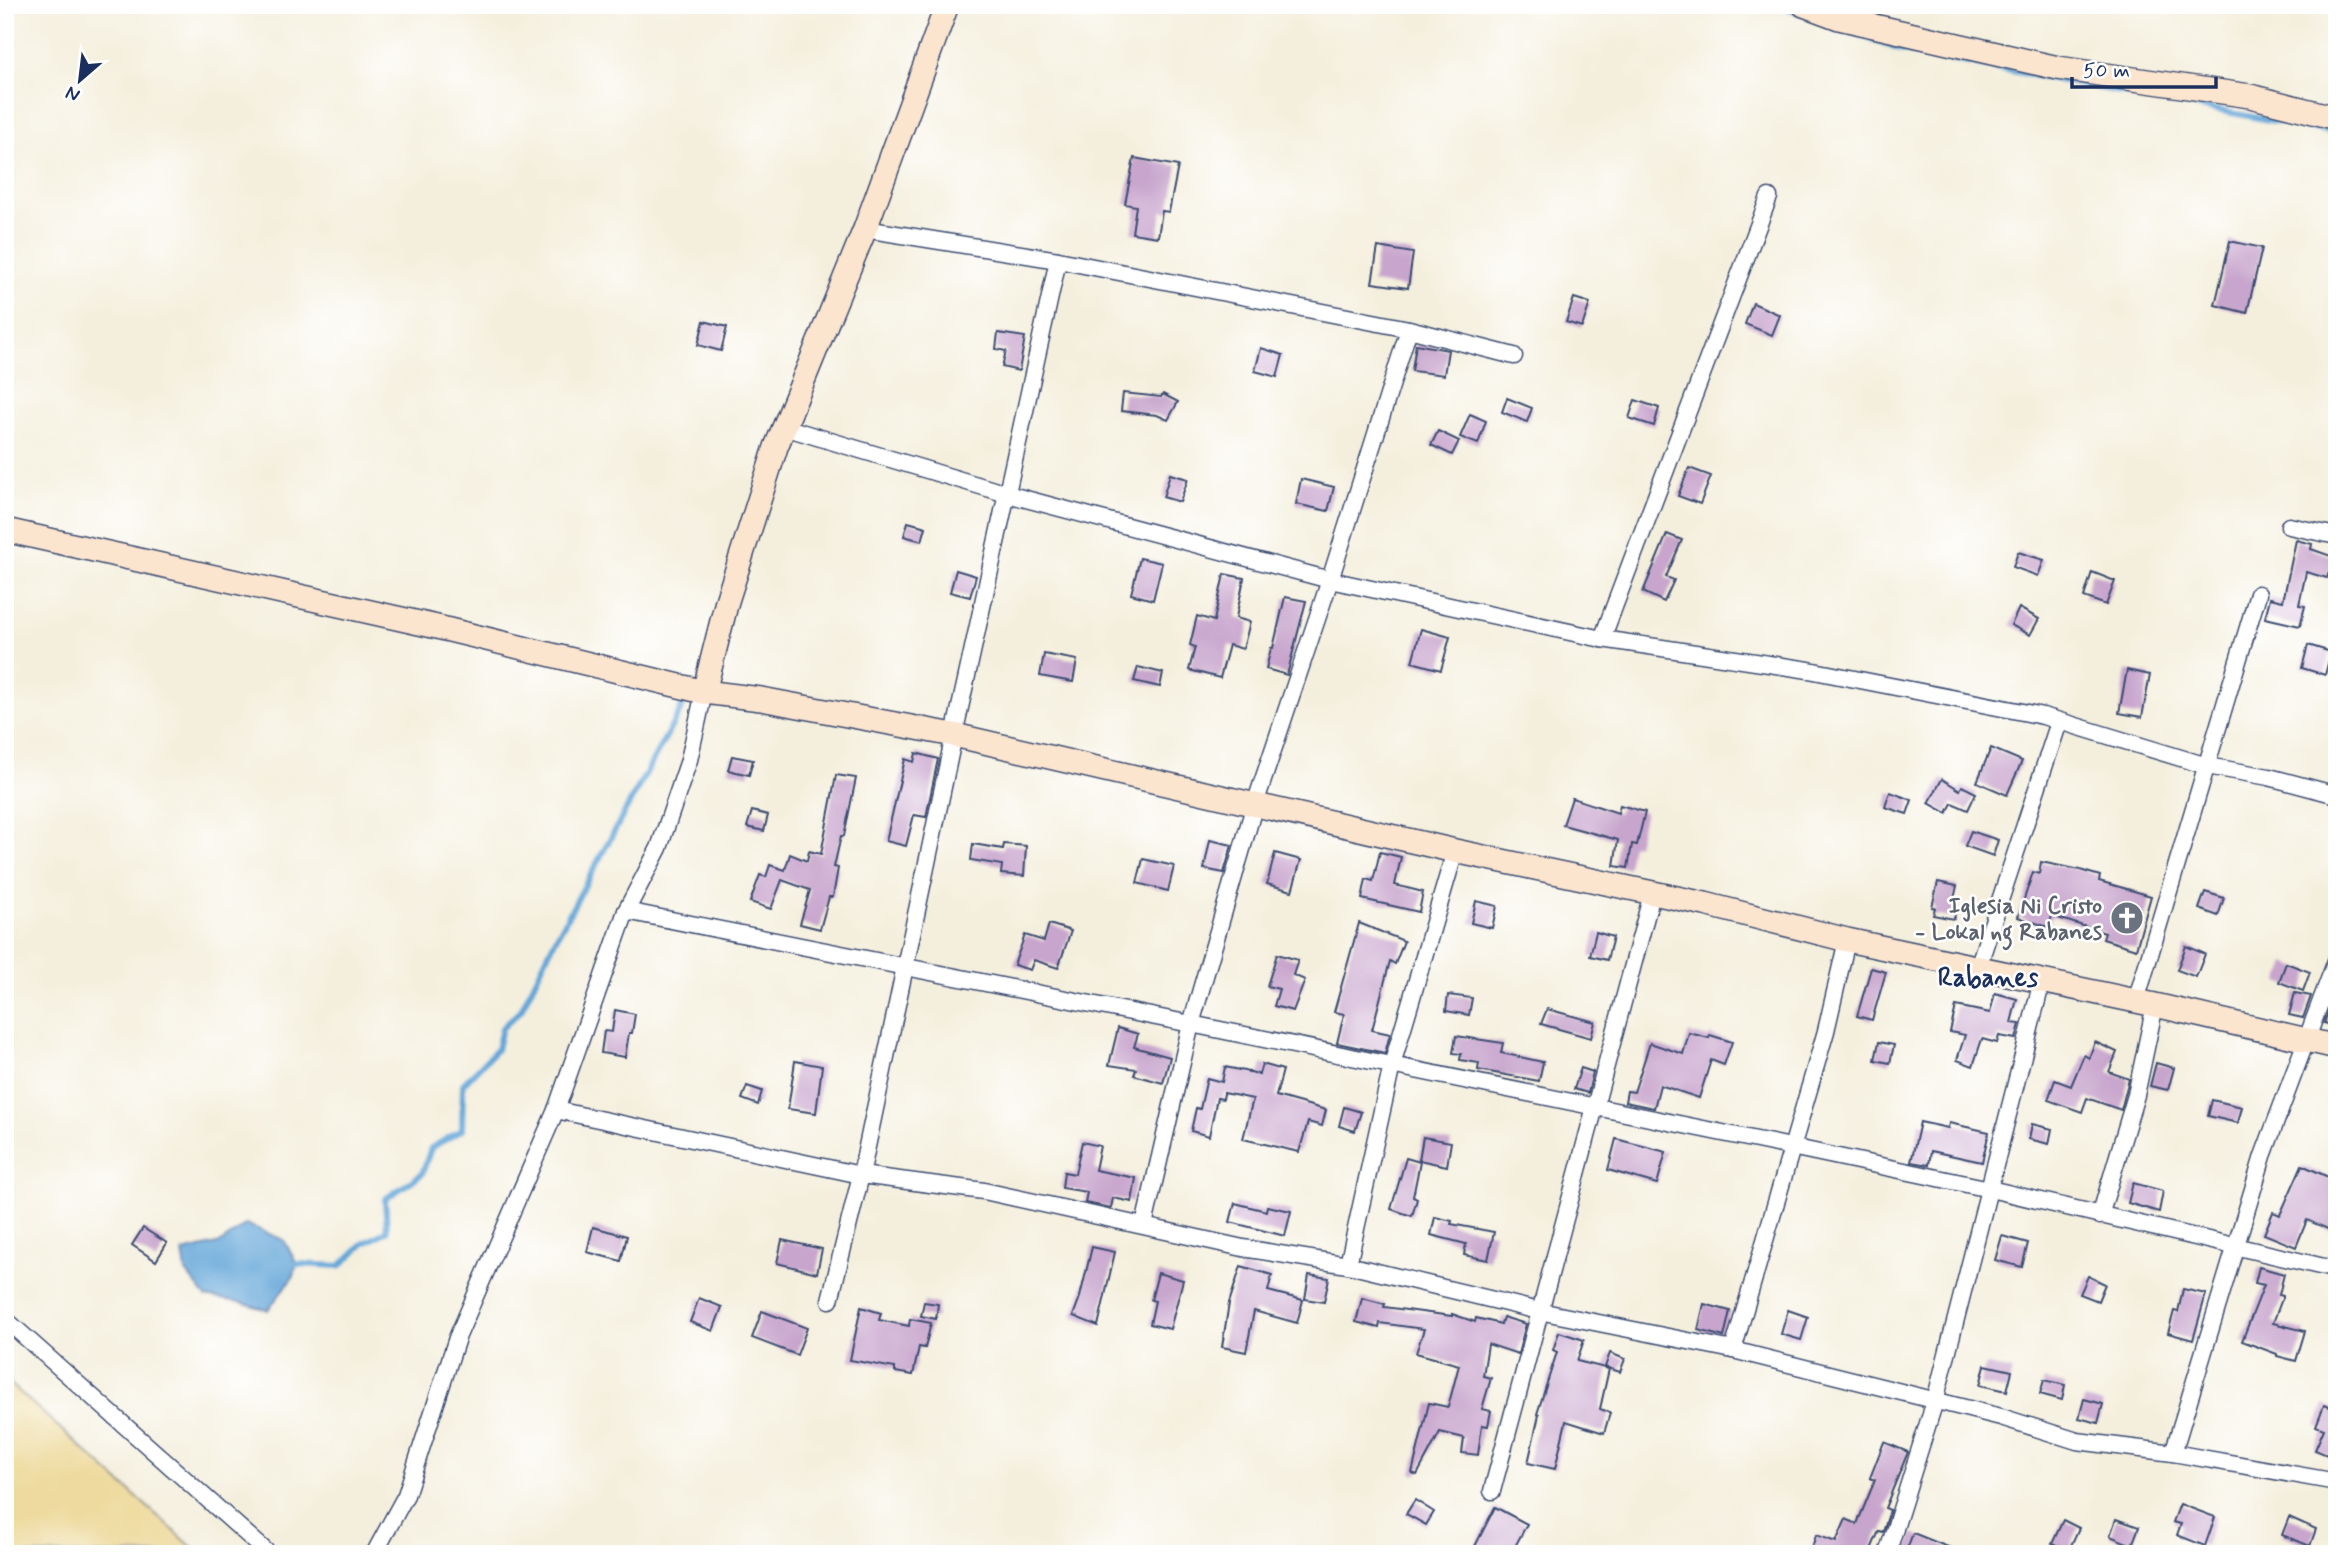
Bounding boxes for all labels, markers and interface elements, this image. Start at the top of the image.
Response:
north arrow [46,46,116,116]
scale bar [2072,46,2216,90]
text: 50 m [2083,57,2130,85]
text: N [61,80,84,108]
place label: Iglesia Ni Cristo - Lokal ng Rabanes [1915,892,2102,951]
church icon: Iglesia Ni Cristo - Lokal ng Rabanes [2108,899,2146,937]
district label: Rabanes [1938,962,2039,996]

